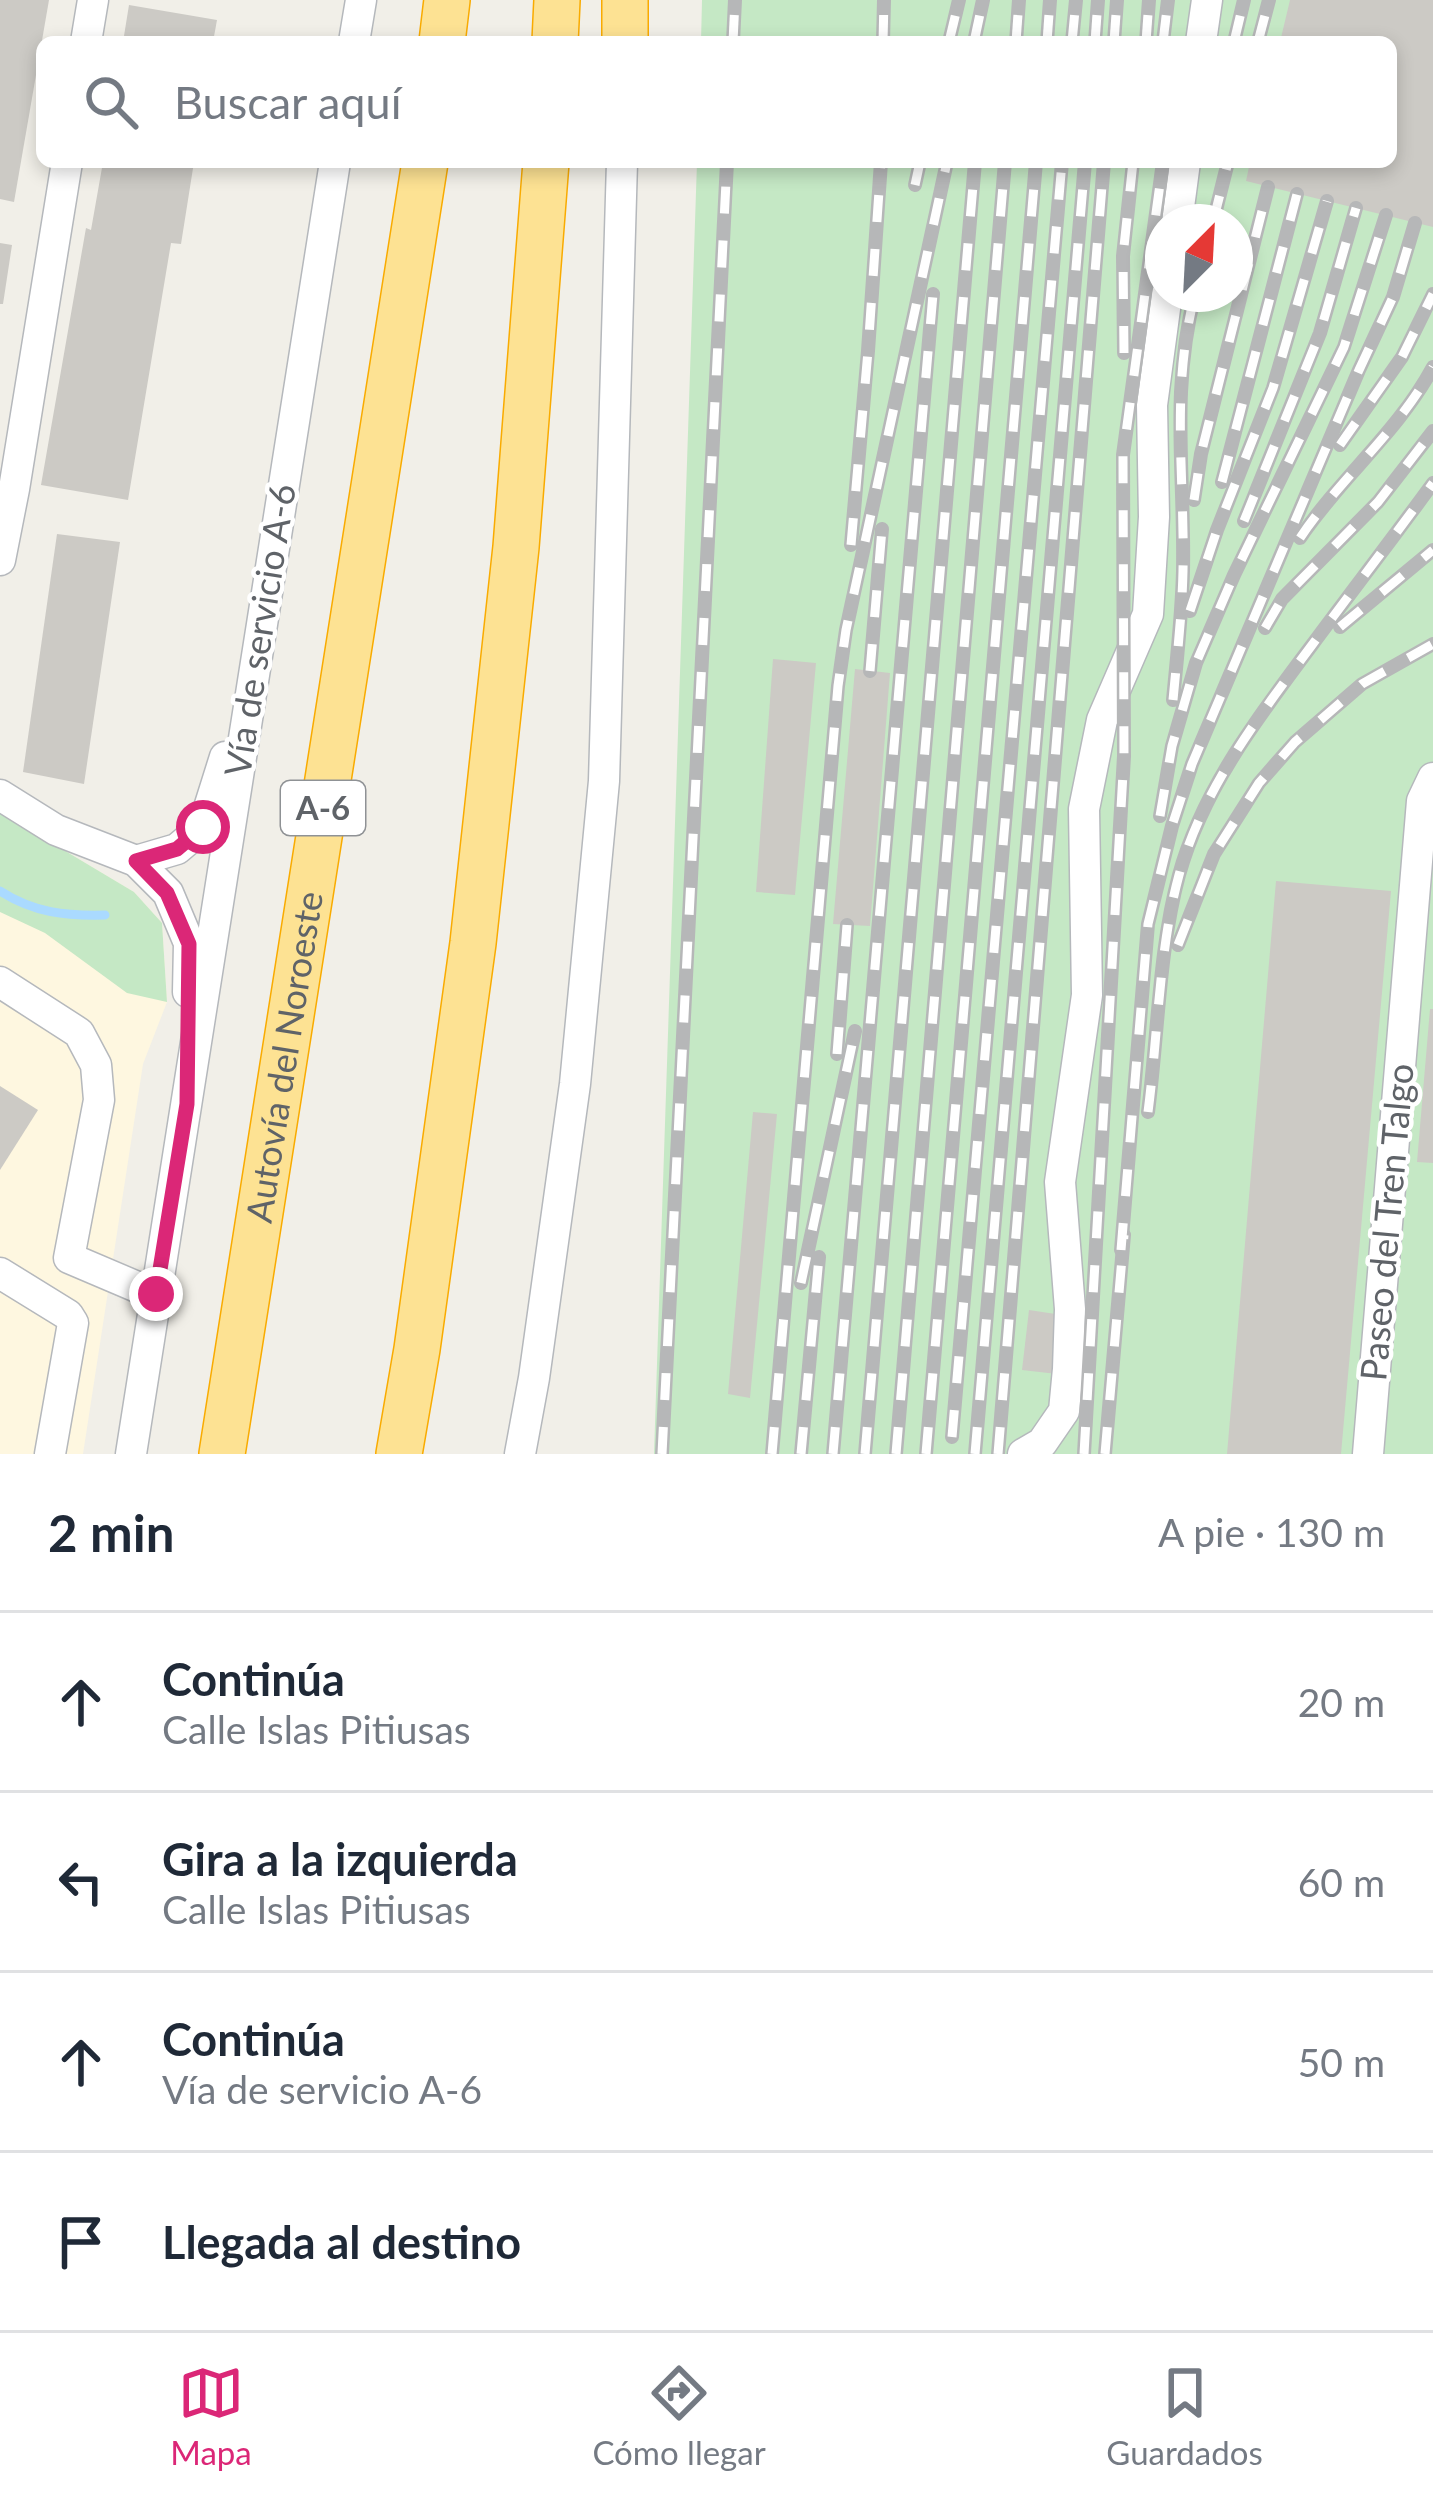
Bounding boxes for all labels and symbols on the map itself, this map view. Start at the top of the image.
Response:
north arrow [1145,204,1253,312]
street label: Vía de servicio A-6 [214,480,304,779]
road number: A-6 [281,781,365,835]
route start [176,800,230,854]
street label: Autovía del Noroeste [236,888,331,1225]
street label: Paseo del Tren Talgo [1350,1061,1422,1382]
route end [129,1267,183,1321]

